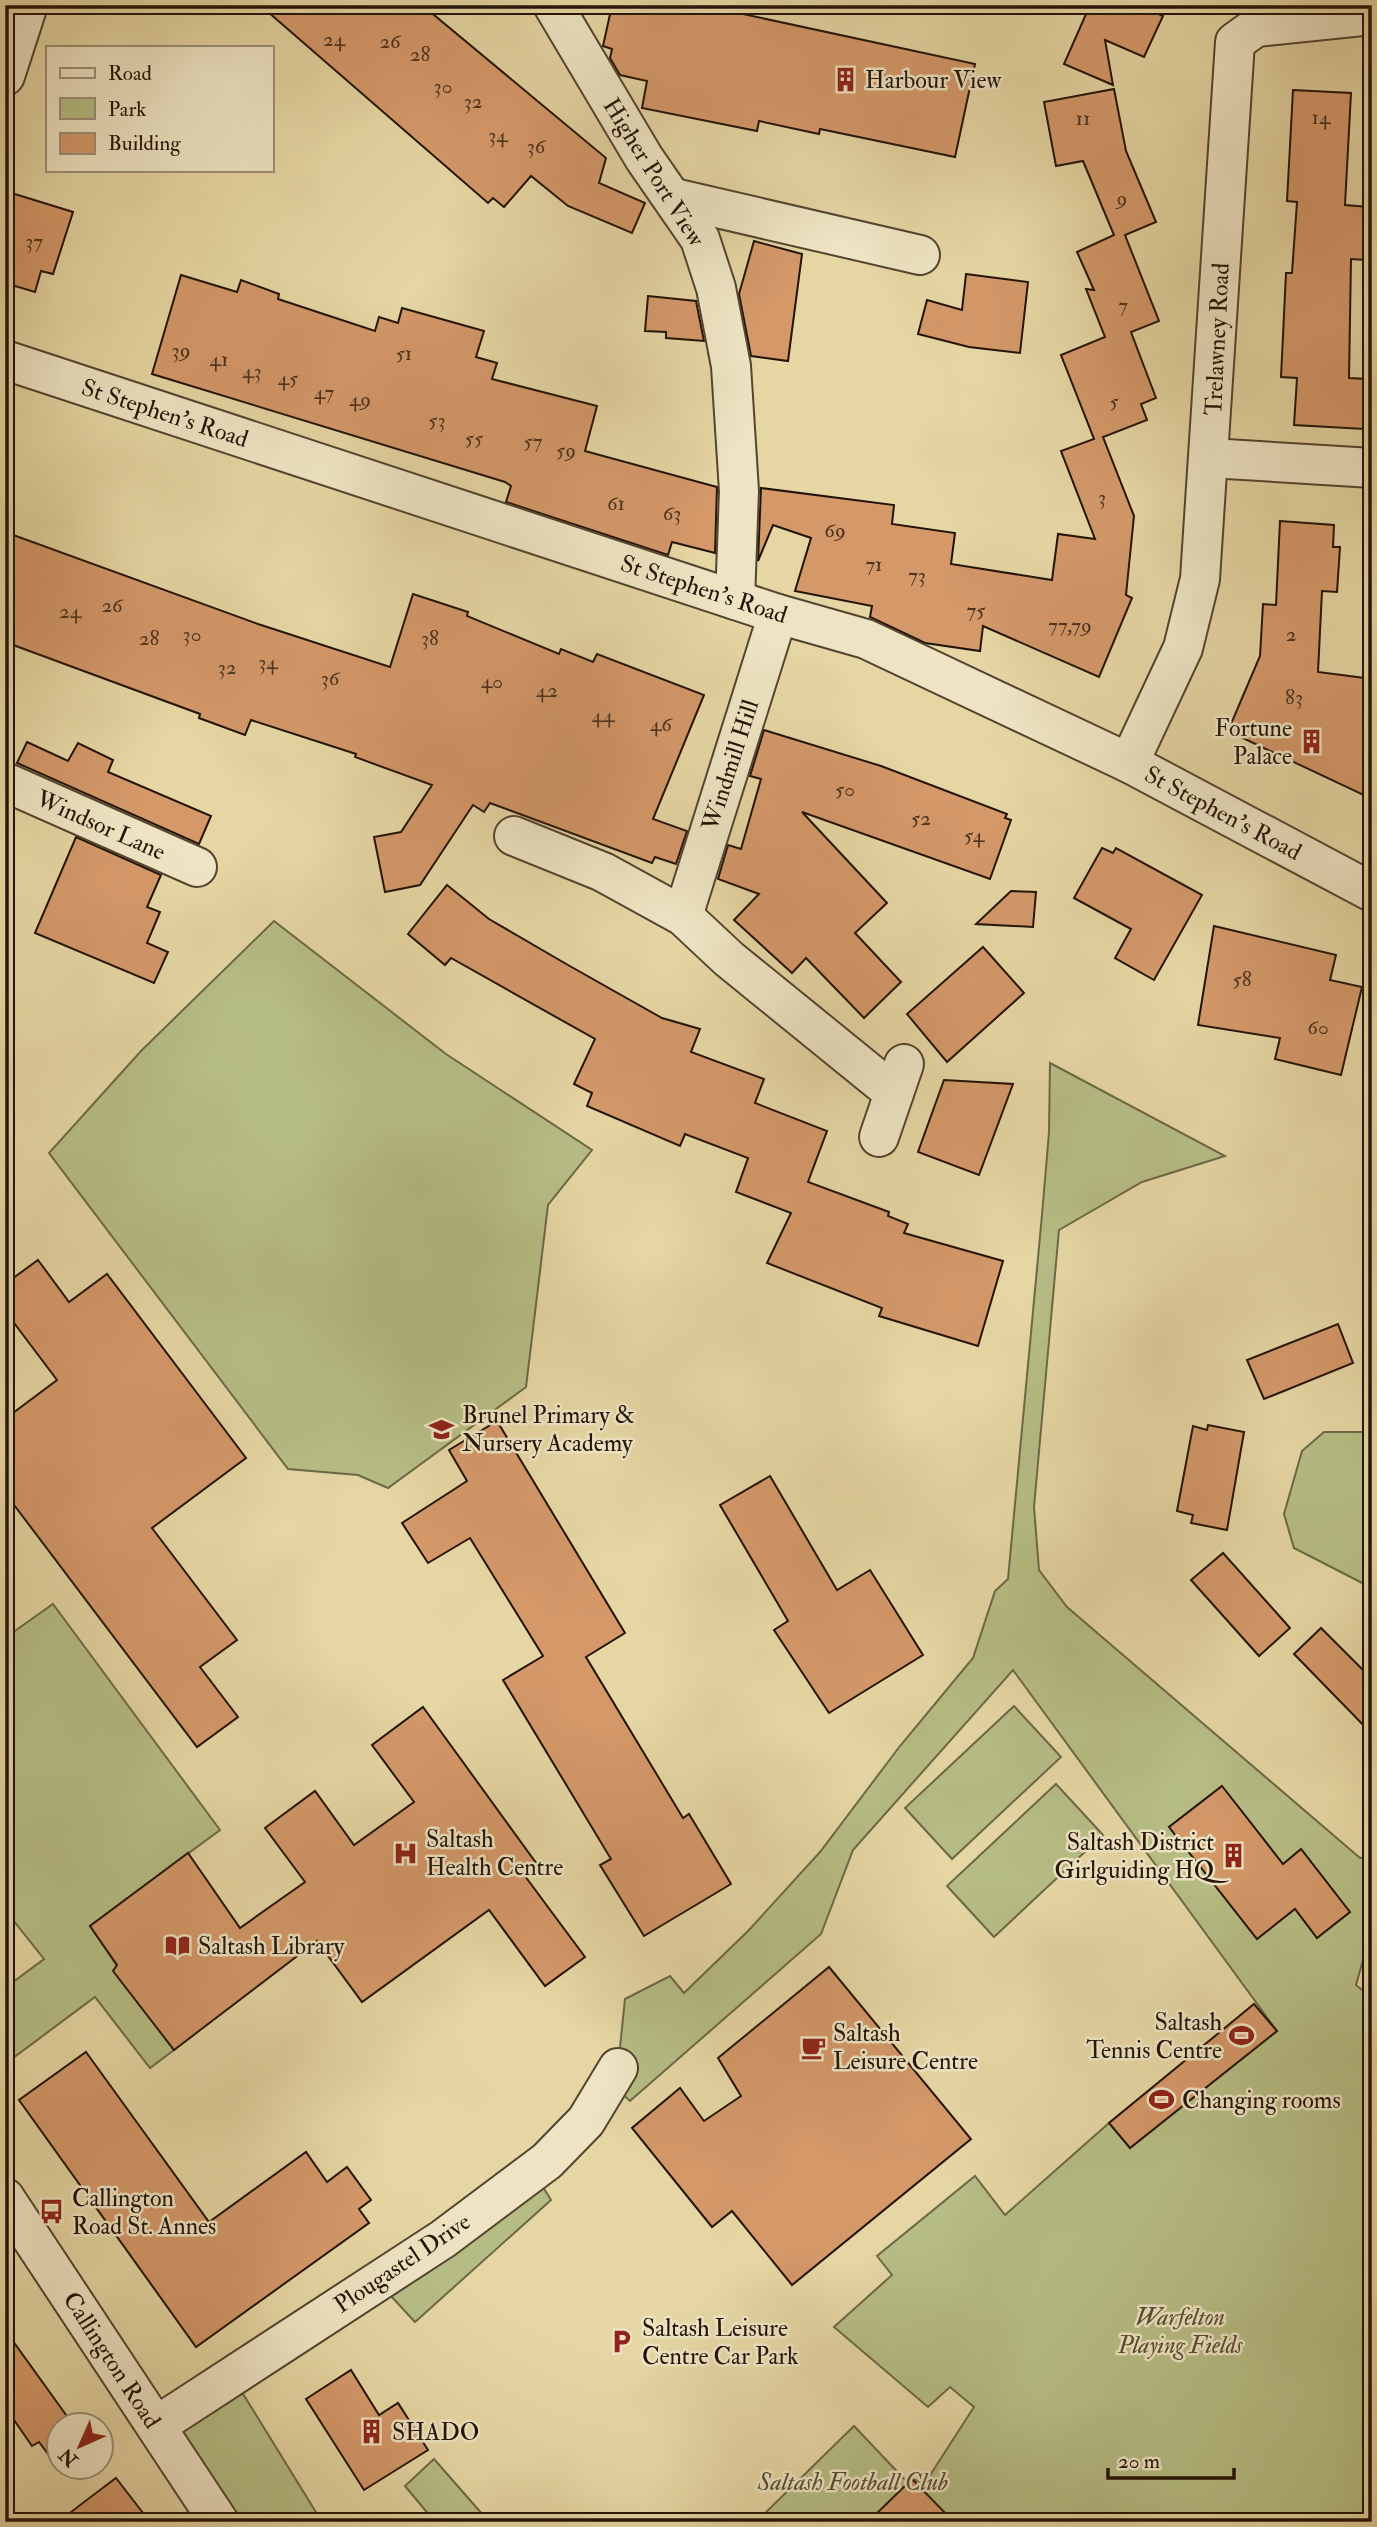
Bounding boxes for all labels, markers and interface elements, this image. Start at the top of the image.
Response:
house number: 24 [323,26,347,53]
house number: 26 [379,28,402,55]
house number: 28 [410,41,430,68]
legend [46,46,273,172]
text: Road [108,60,153,87]
place label: Harbour View [865,65,1002,96]
building icon: Harbour View [831,66,859,94]
house number: 30 [434,73,452,100]
house number: 32 [464,88,482,115]
street label: Higher Port View [596,92,712,253]
text: Park [108,96,146,123]
house number: 14 [1312,104,1332,131]
house number: 11 [1076,105,1091,132]
house number: 34 [488,122,509,149]
text: Building [108,130,181,157]
house number: 36 [527,133,547,160]
house number: 9 [1115,185,1127,212]
house number: 37 [25,228,43,255]
street label: Trelawney Road [1198,262,1237,416]
house number: 7 [1118,292,1128,319]
house number: 39 [172,337,190,364]
house number: 51 [396,340,412,367]
house number: 41 [210,346,228,373]
house number: 43 [242,358,262,385]
house number: 45 [278,365,299,392]
street label: St Stephen's Road [78,372,252,455]
house number: 47 [314,379,335,406]
house number: 49 [349,386,371,413]
house number: 5 [1109,388,1119,415]
house number: 53 [428,407,446,434]
house number: 55 [465,425,484,452]
house number: 57 [524,428,543,455]
house number: 59 [556,437,576,464]
house number: 3 [1098,484,1106,511]
house number: 61 [607,490,625,517]
house number: 63 [663,500,681,527]
house number: 69 [824,517,846,544]
street label: St Stephen's Road [617,548,791,631]
house number: 71 [865,551,883,578]
house number: 73 [908,562,926,589]
house number: 26 [101,592,124,619]
house number: 75 [967,597,986,624]
house number: 24 [59,598,83,625]
house number: 77,79 [1048,612,1092,639]
house number: 30 [183,621,201,648]
house number: 2 [1286,621,1296,648]
house number: 28 [139,625,159,652]
house number: 38 [421,625,439,652]
house number: 34 [258,649,279,676]
house number: 32 [218,654,236,681]
house number: 36 [321,665,341,692]
house number: 40 [481,668,503,695]
house number: 42 [536,677,558,704]
house number: 83 [1285,684,1303,711]
street label: Windmill Hill [694,696,766,835]
house number: 44 [592,702,616,729]
house number: 46 [650,711,673,738]
place label: Fortune Palace [1214,713,1292,772]
building icon: Fortune Palace [1298,728,1326,756]
street label: St Stephen's Road [1139,759,1307,868]
house number: 50 [835,776,855,803]
street label: Windsor Lane [30,783,170,868]
house number: 52 [911,805,931,832]
house number: 54 [964,822,986,849]
house number: 58 [1232,966,1252,993]
house number: 60 [1307,1014,1329,1041]
place label: Brunel Primary & Nursery Academy [462,1400,635,1459]
school or university icon: Brunel Primary & Nursery Academy [428,1415,456,1443]
place label: Saltash Health Centre [426,1824,563,1883]
place label: Saltash District Girlguiding HQ [1055,1827,1230,1886]
hospital icon: Saltash Health Centre [392,1839,420,1867]
building icon: Saltash District Girlguiding HQ [1220,1842,1248,1870]
place label: Saltash Library [198,1931,345,1962]
library icon: Saltash Library [164,1932,192,1960]
place label: Saltash Tennis Centre [1086,2007,1222,2066]
place label: Saltash Leisure Centre [833,2018,978,2077]
sports icon: Saltash Tennis Centre [1228,2022,1256,2050]
cafe icon: Saltash Leisure Centre [799,2033,827,2061]
place label: Changing rooms [1182,2085,1341,2116]
sports icon: Changing rooms [1148,2086,1176,2114]
place label: Callington Road St. Annes [72,2183,216,2242]
bus stop icon: Callington Road St. Annes [38,2198,66,2226]
street label: Plougastel Drive [328,2206,476,2320]
street label: Callington Road [56,2286,167,2435]
park label: Warfelton Playing Fields [1117,2302,1243,2361]
place label: Saltash Leisure Centre Car Park [642,2313,799,2372]
parking icon: Saltash Leisure Centre Car Park [608,2328,636,2356]
north arrow [46,2412,116,2482]
place label: SHADO [392,2417,479,2448]
building icon: SHADO [358,2418,386,2446]
scale bar [1108,2436,1234,2480]
text: N [53,2442,84,2473]
text: 20 m [1118,2448,1160,2475]
park label: Saltash Football Club [757,2467,948,2498]

